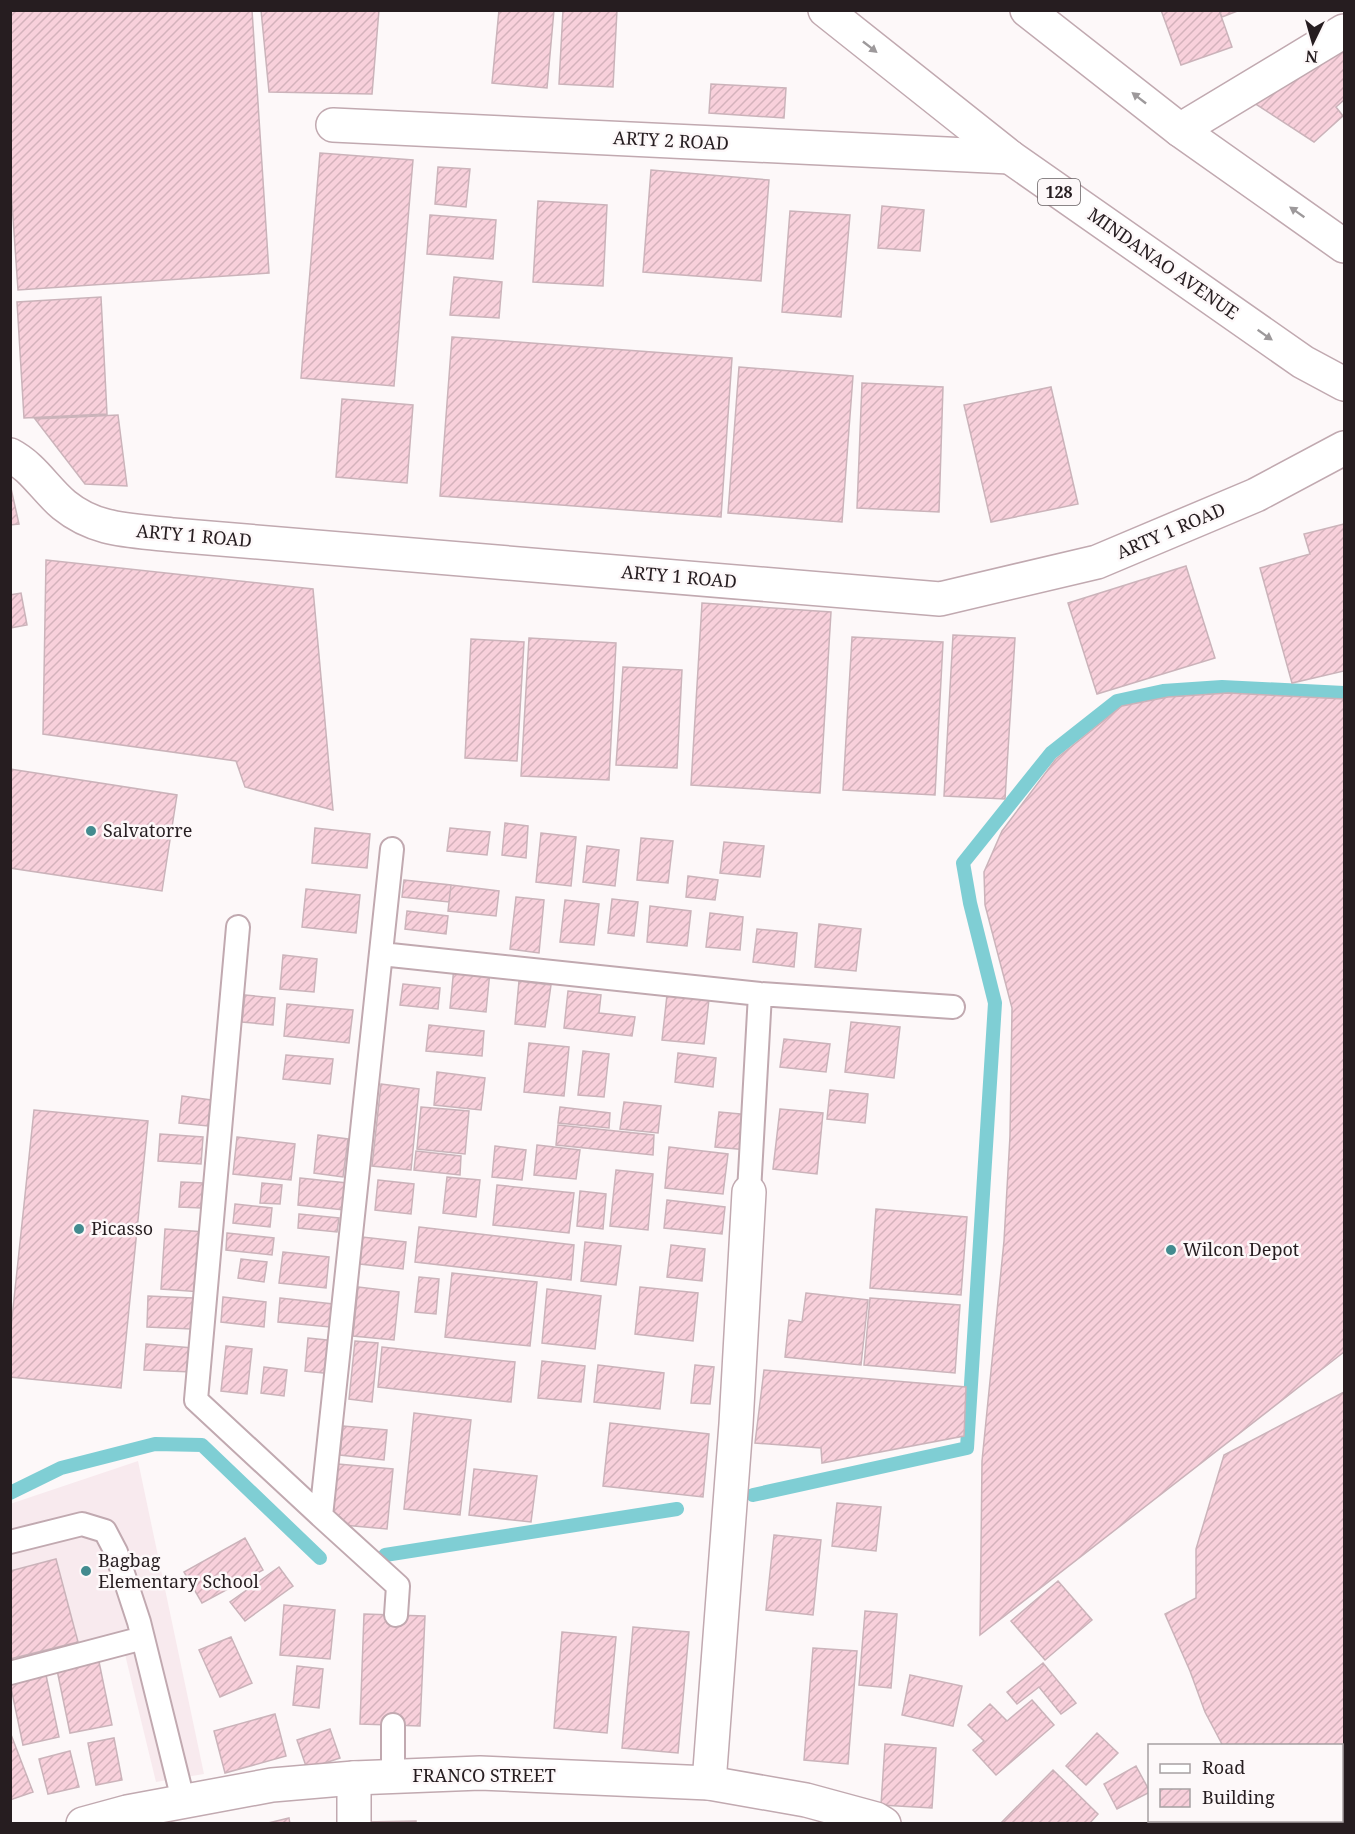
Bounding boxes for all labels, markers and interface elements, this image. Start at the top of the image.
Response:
north arrow [1283,12,1343,72]
one-way arrow [863,40,878,52]
text: N [1304,45,1319,68]
one-way arrow [1131,91,1147,104]
street label: ARTY 2 ROAD [612,125,730,155]
road number: 128 [1038,179,1080,205]
street label: MINDANAO AVENUE [1083,202,1244,324]
one-way arrow [1289,206,1305,218]
one-way arrow [1257,329,1273,340]
street label: ARTY 1 ROAD [1112,496,1229,564]
street label: ARTY 1 ROAD [135,518,253,552]
street label: ARTY 1 ROAD [620,559,738,593]
place label: Salvatorre [103,818,192,842]
marker: Salvatorre [84,824,98,838]
place label: Picasso [91,1216,153,1240]
marker: Picasso [72,1222,86,1236]
place label: Wilcon Depot [1183,1237,1299,1261]
marker: Wilcon Depot [1164,1243,1178,1257]
place label: Bagbag Elementary School [98,1548,259,1593]
marker: Bagbag Elementary School [79,1564,93,1578]
legend [1148,1744,1343,1822]
text: Road [1202,1755,1245,1779]
street label: FRANCO STREET [412,1763,556,1787]
text: Building [1202,1785,1275,1809]

